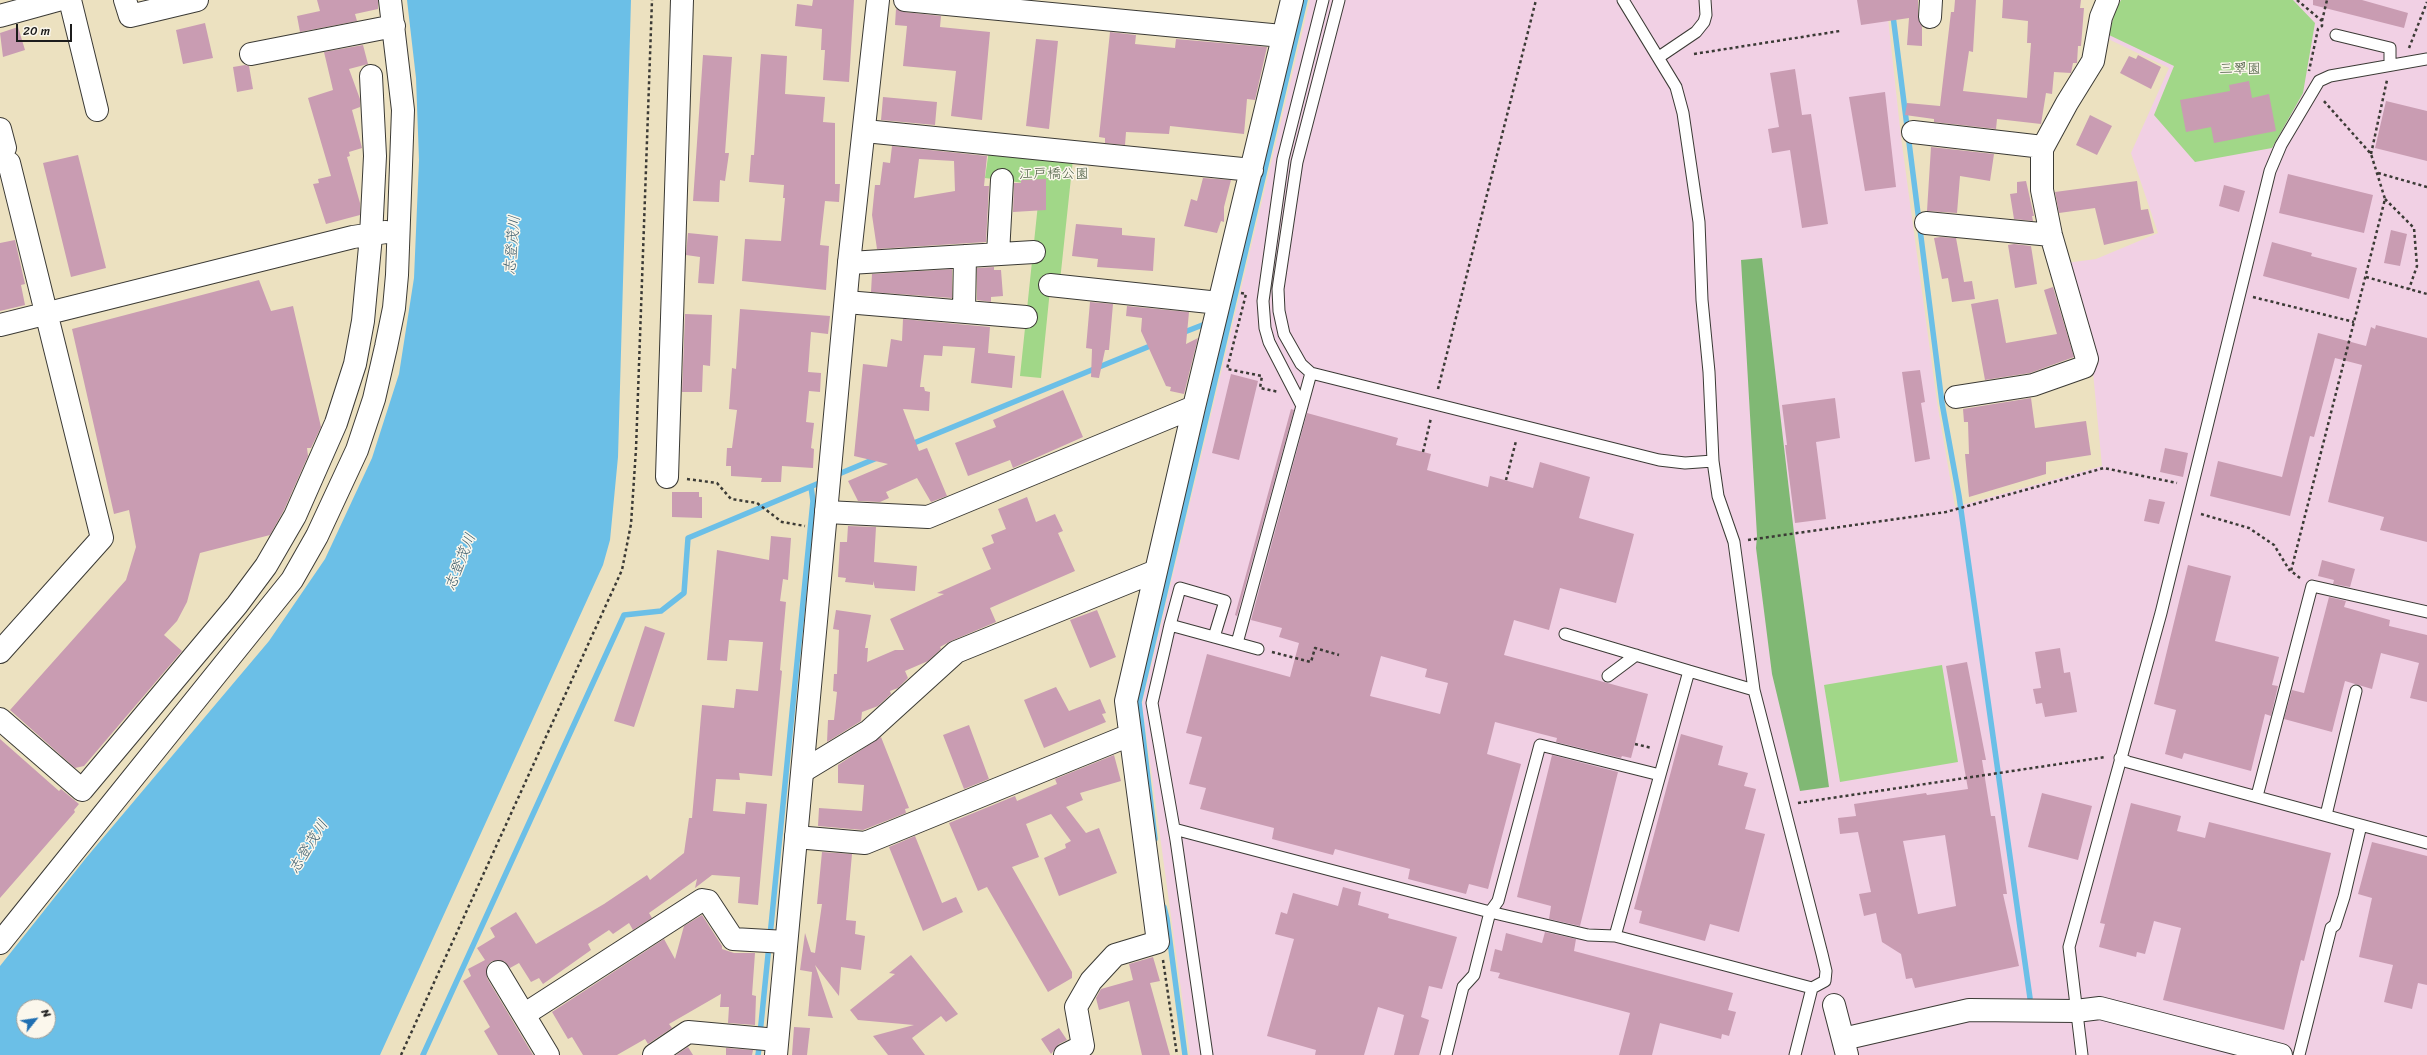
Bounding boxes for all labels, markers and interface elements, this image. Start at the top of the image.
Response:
scale bar [18,16,74,42]
text: 20 m [23,20,50,42]
park label: 三翠園 [2219,61,2261,77]
park label: 江戸橋公園 [1019,166,1089,182]
water label: 志登茂川 [501,214,525,276]
water label: 志登茂川 [441,531,481,593]
water label: 志登茂川 [285,817,333,877]
north arrow [16,999,56,1039]
text: N [36,1005,56,1021]

